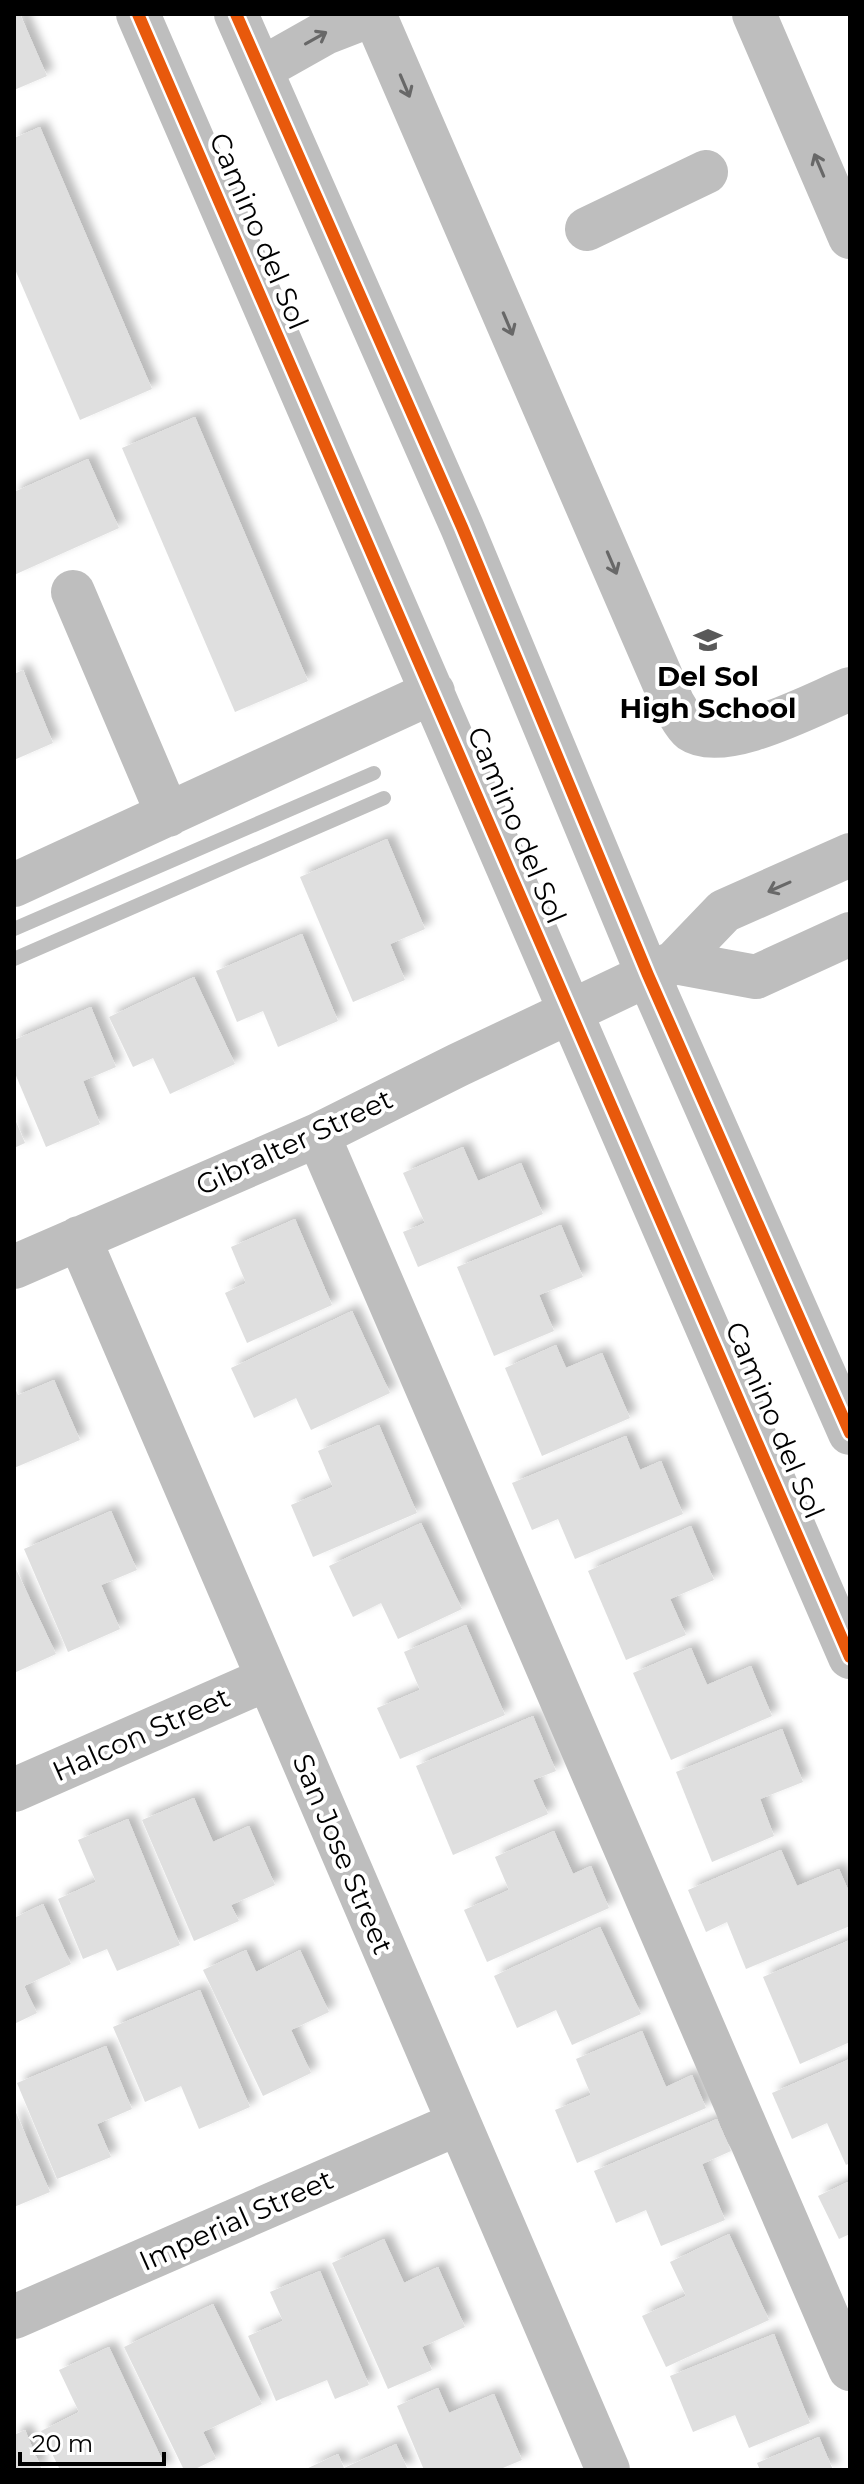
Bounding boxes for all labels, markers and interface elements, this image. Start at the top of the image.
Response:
one-way arrow [304,30,327,46]
one-way arrow [398,73,413,98]
street label: Camino del Sol [202,128,316,334]
one-way arrow [811,153,826,177]
one-way arrow [502,311,517,336]
one-way arrow [605,550,620,574]
school or university icon: Del Sol High School [693,625,723,655]
place label: Del Sol High School [620,659,796,725]
street label: Camino del Sol [460,722,574,928]
one-way arrow [767,880,792,895]
street label: Gibralter Street [190,1082,398,1202]
street label: Camino del Sol [718,1317,832,1523]
street label: Halcon Street [47,1680,235,1788]
street label: San Jose Street [286,1749,400,1959]
street label: Imperial Street [134,2162,338,2278]
scale bar [20,2416,164,2466]
text: 20 m [32,2429,93,2458]

